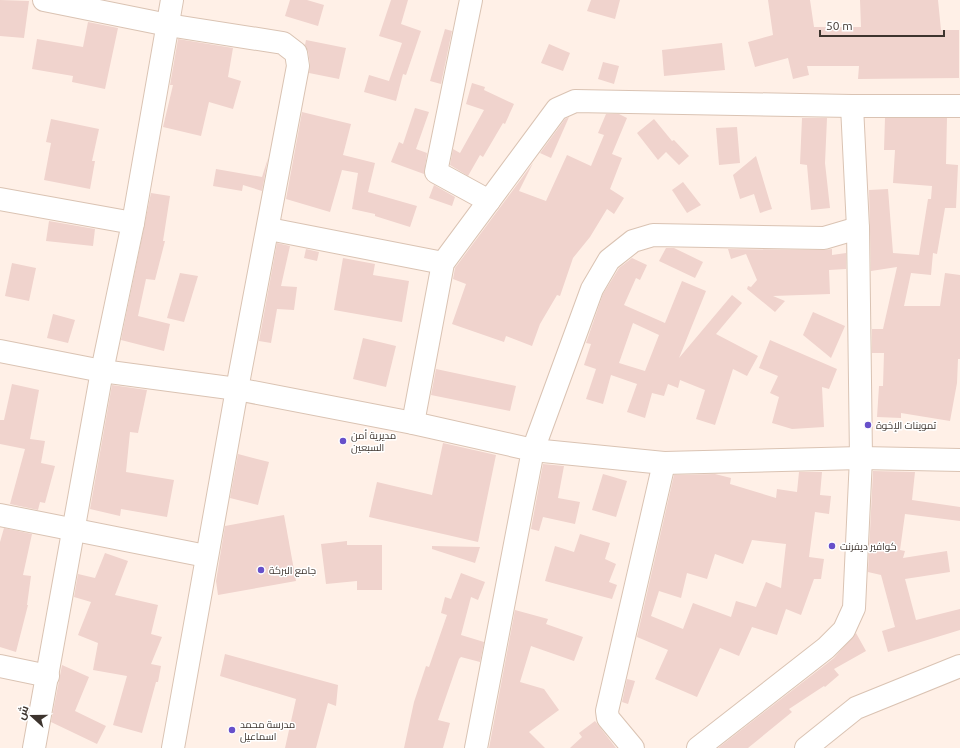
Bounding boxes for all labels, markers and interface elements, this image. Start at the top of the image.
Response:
scale bar [820,12,944,38]
text: 50 m [826,19,853,32]
marker: تموينات الإخوة [863,420,873,430]
place label: تموينات الإخوة [876,420,937,432]
place label: مديرية أمن السبعين [351,429,396,454]
marker: مديرية أمن السبعين [338,436,348,446]
marker: كوافير ديفرنت [827,541,837,551]
place label: كوافير ديفرنت [840,541,897,552]
marker: جامع البركة [256,565,266,575]
place label: جامع البركة [269,565,316,577]
north arrow [12,696,52,736]
text: ش [15,704,32,722]
place label: مدرسة محمد اسماعيل [240,719,295,743]
marker: مدرسة محمد اسماعيل [227,725,237,735]

